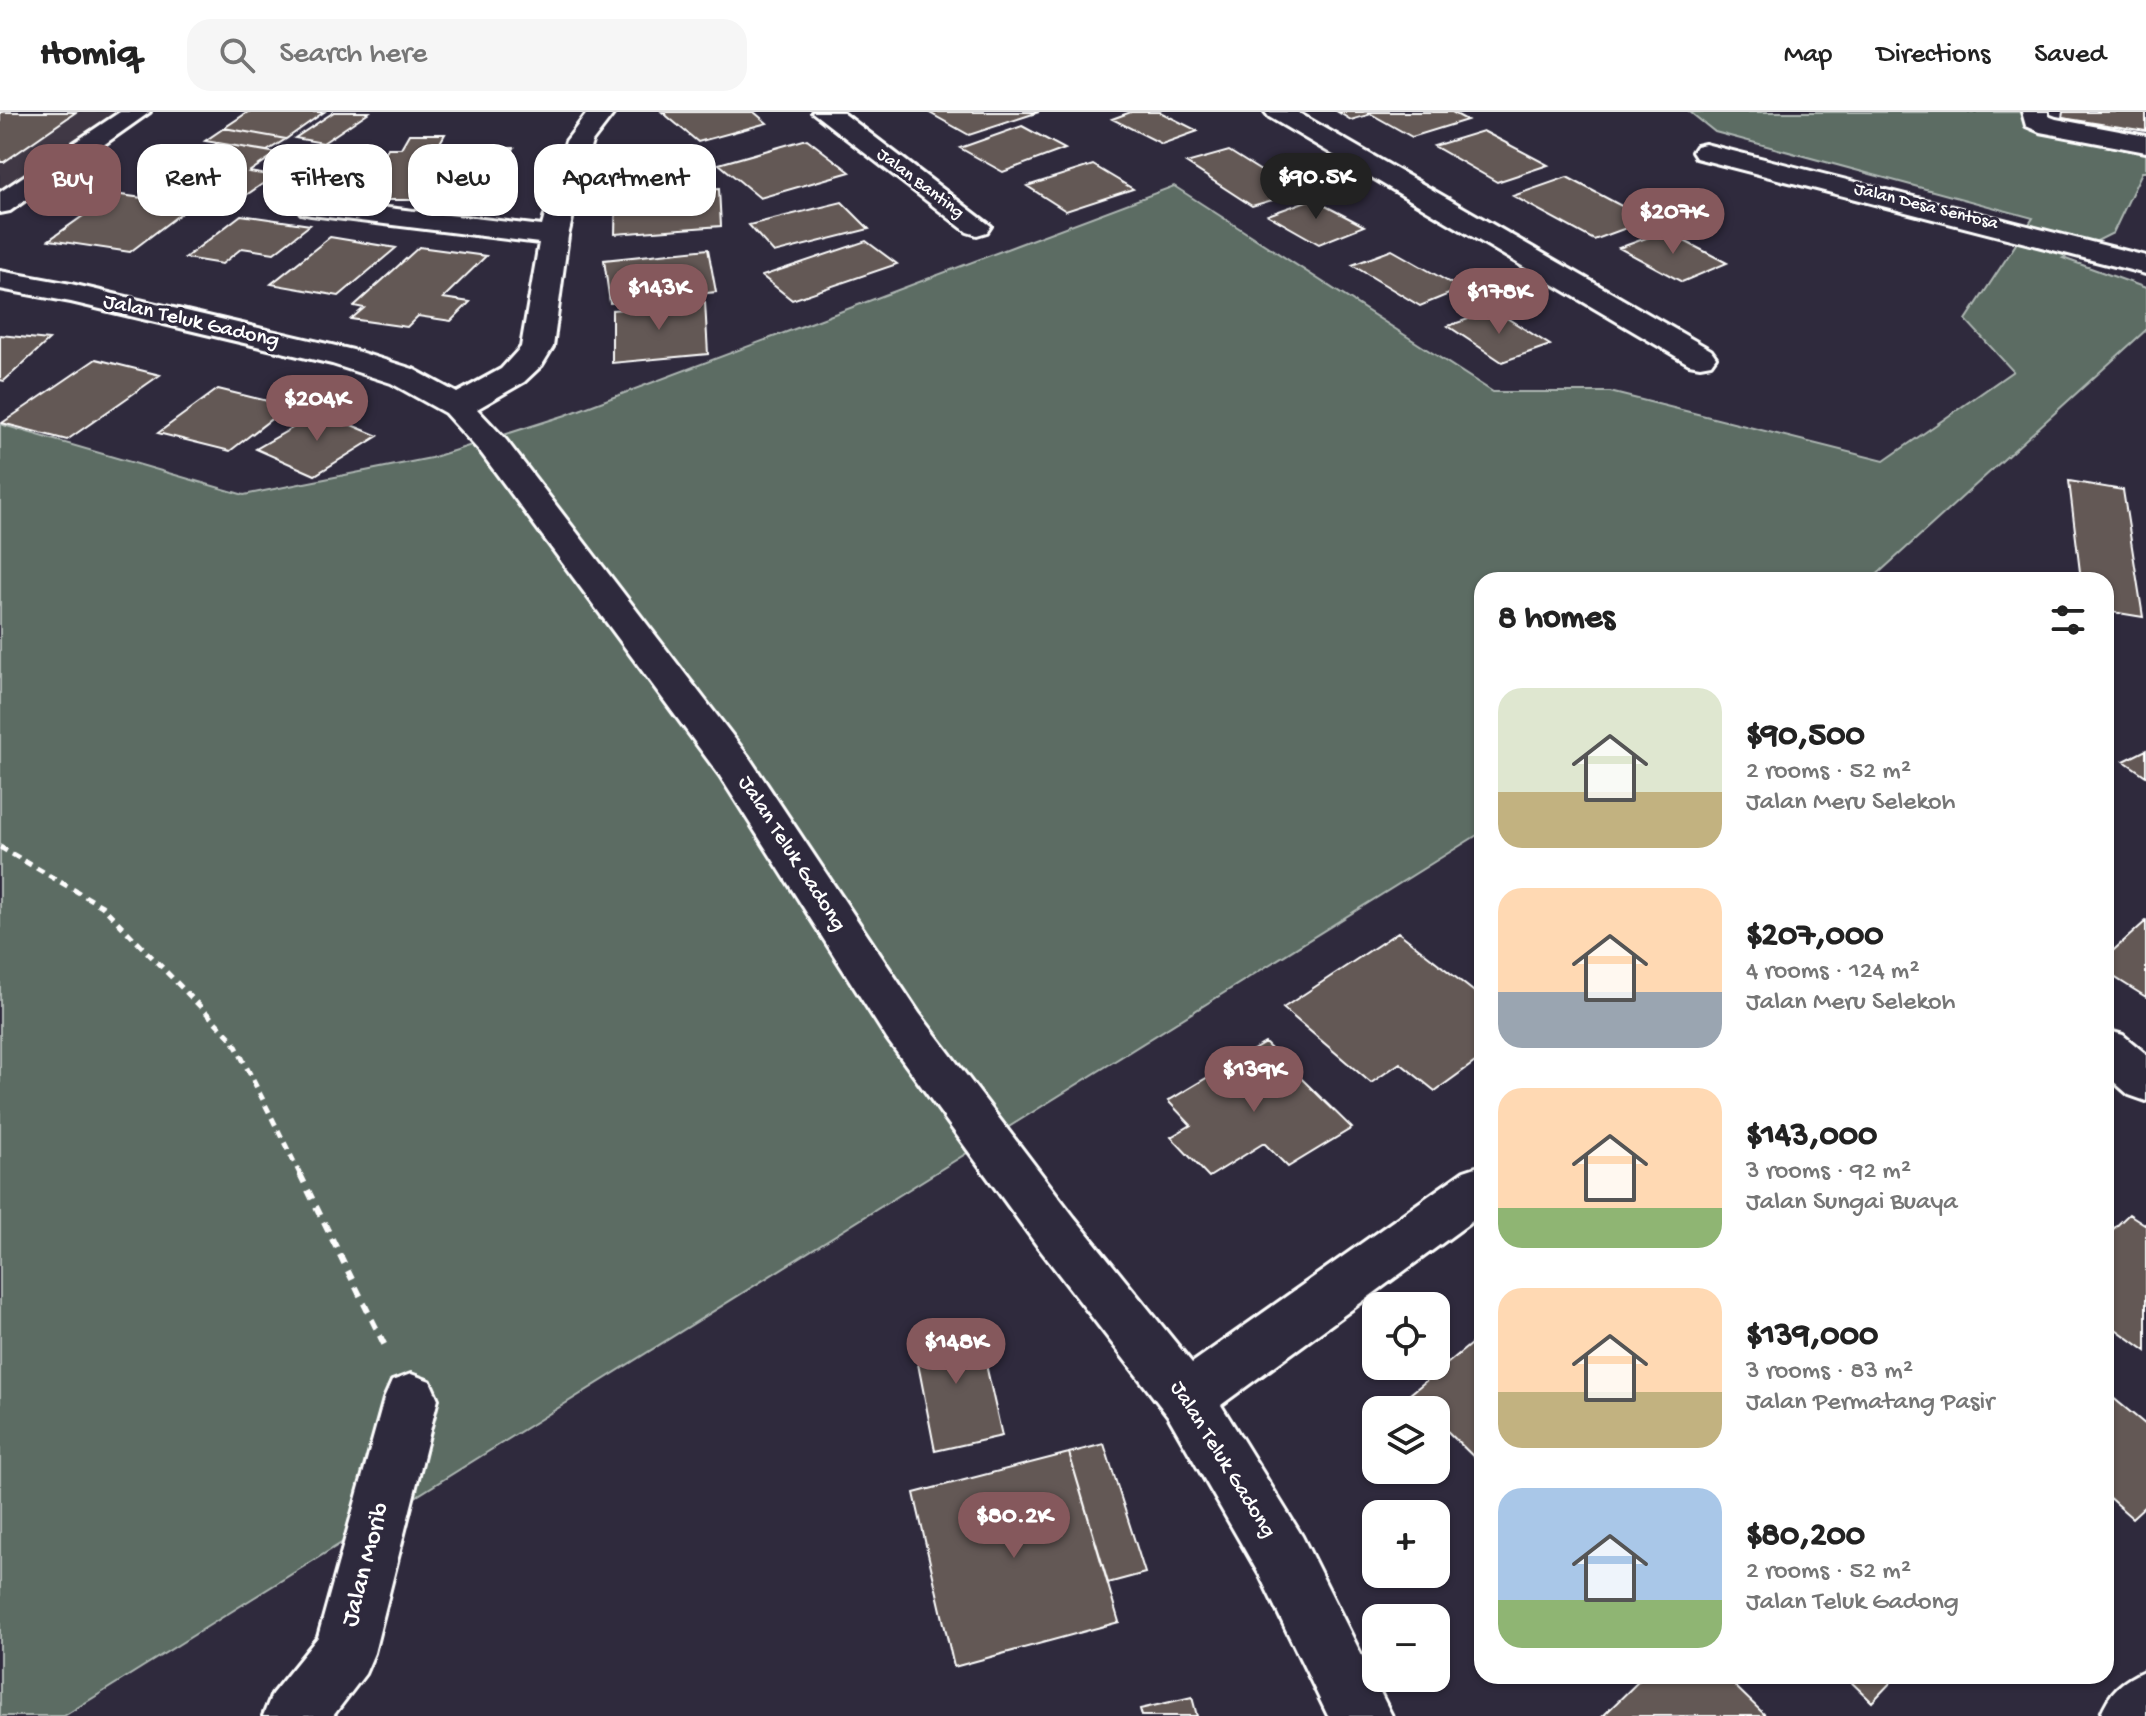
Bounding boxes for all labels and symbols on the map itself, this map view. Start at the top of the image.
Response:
street label: Jalan Banting [872,144,968,224]
pin: $90.5K [1251,153,1381,221]
street label: Jalan Desa Sentosa [1852,179,2001,235]
pin: $207K [1617,188,1729,256]
pin: $143K [603,264,715,332]
pin: $178K [1443,268,1555,336]
street label: Jalan Teluk Gadong [100,289,282,355]
pin: $204K [261,375,373,443]
street label: Jalan Teluk Gadong [731,771,851,937]
pin: $139K [1198,1046,1310,1114]
pin: $148K [900,1318,1012,1386]
street label: Jalan Teluk Gadong [1163,1377,1281,1543]
pin: $80.2K [949,1492,1079,1560]
street label: Jalan Morib [336,1499,398,1630]

